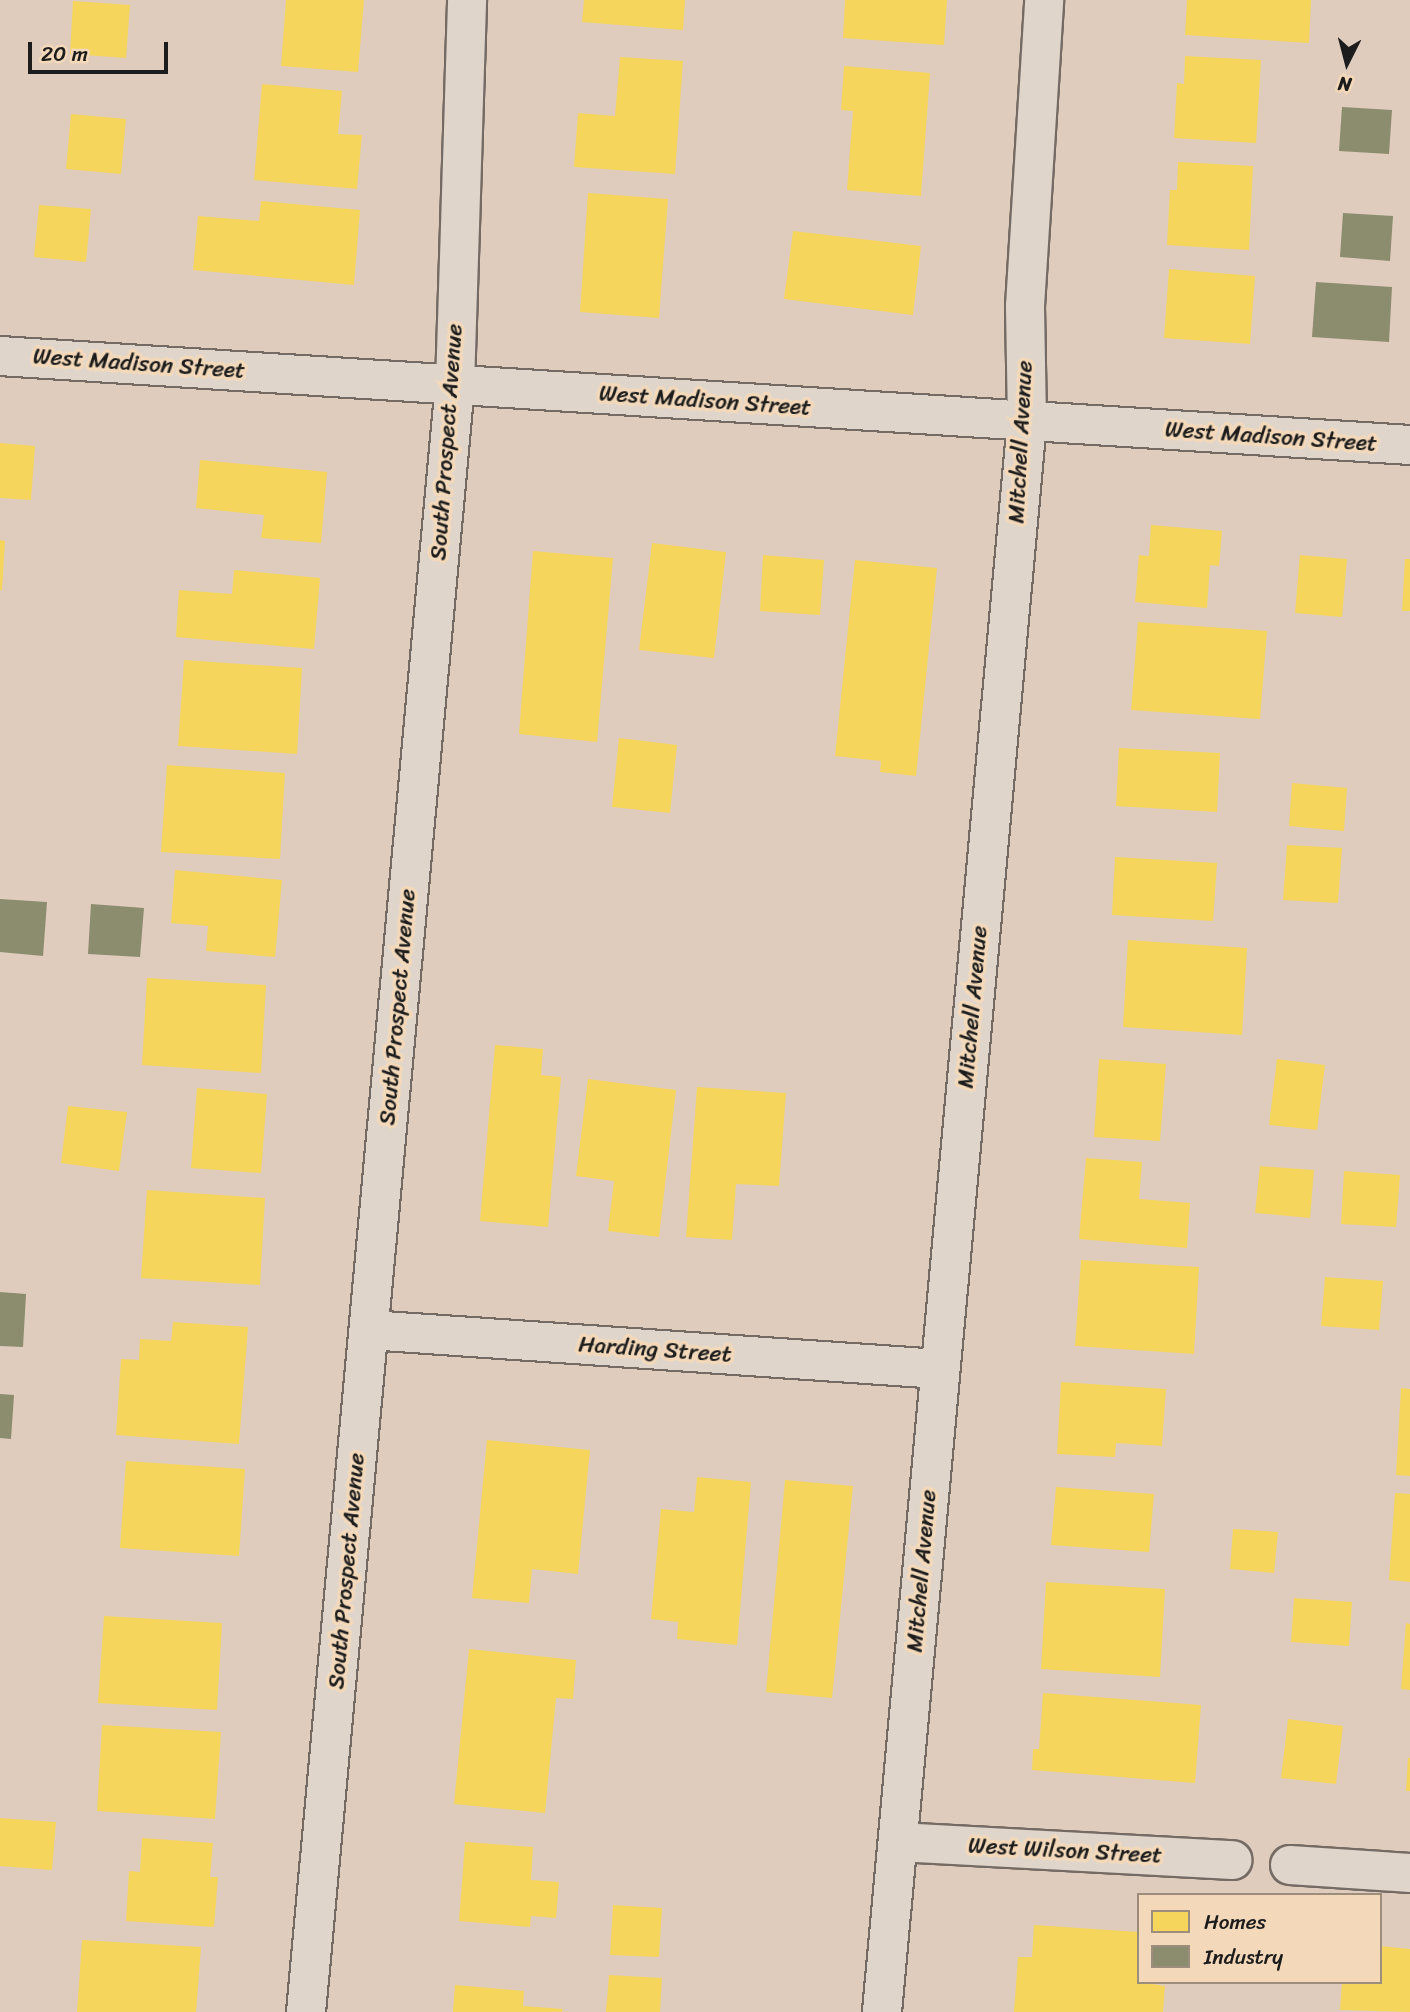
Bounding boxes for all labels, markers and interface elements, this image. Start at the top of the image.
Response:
scale bar [32,28,172,72]
north arrow [1312,28,1382,98]
text: 20 m [41,35,88,73]
text: N [1336,67,1353,101]
street label: South Prospect Avenue [425,323,469,561]
street label: West Madison Street [32,343,246,385]
street label: Mitchell Avenue [1003,360,1039,524]
street label: West Madison Street [598,380,812,422]
street label: West Madison Street [1164,416,1378,458]
street label: South Prospect Avenue [374,888,422,1126]
street label: Mitchell Avenue [952,925,994,1089]
street label: Harding Street [578,1331,732,1369]
street label: South Prospect Avenue [323,1452,371,1690]
street label: Mitchell Avenue [901,1489,943,1653]
street label: West Wilson Street [967,1832,1163,1870]
legend [1137,1893,1382,1984]
text: Homes [1204,1903,1266,1941]
text: Industry [1204,1938,1283,1976]

